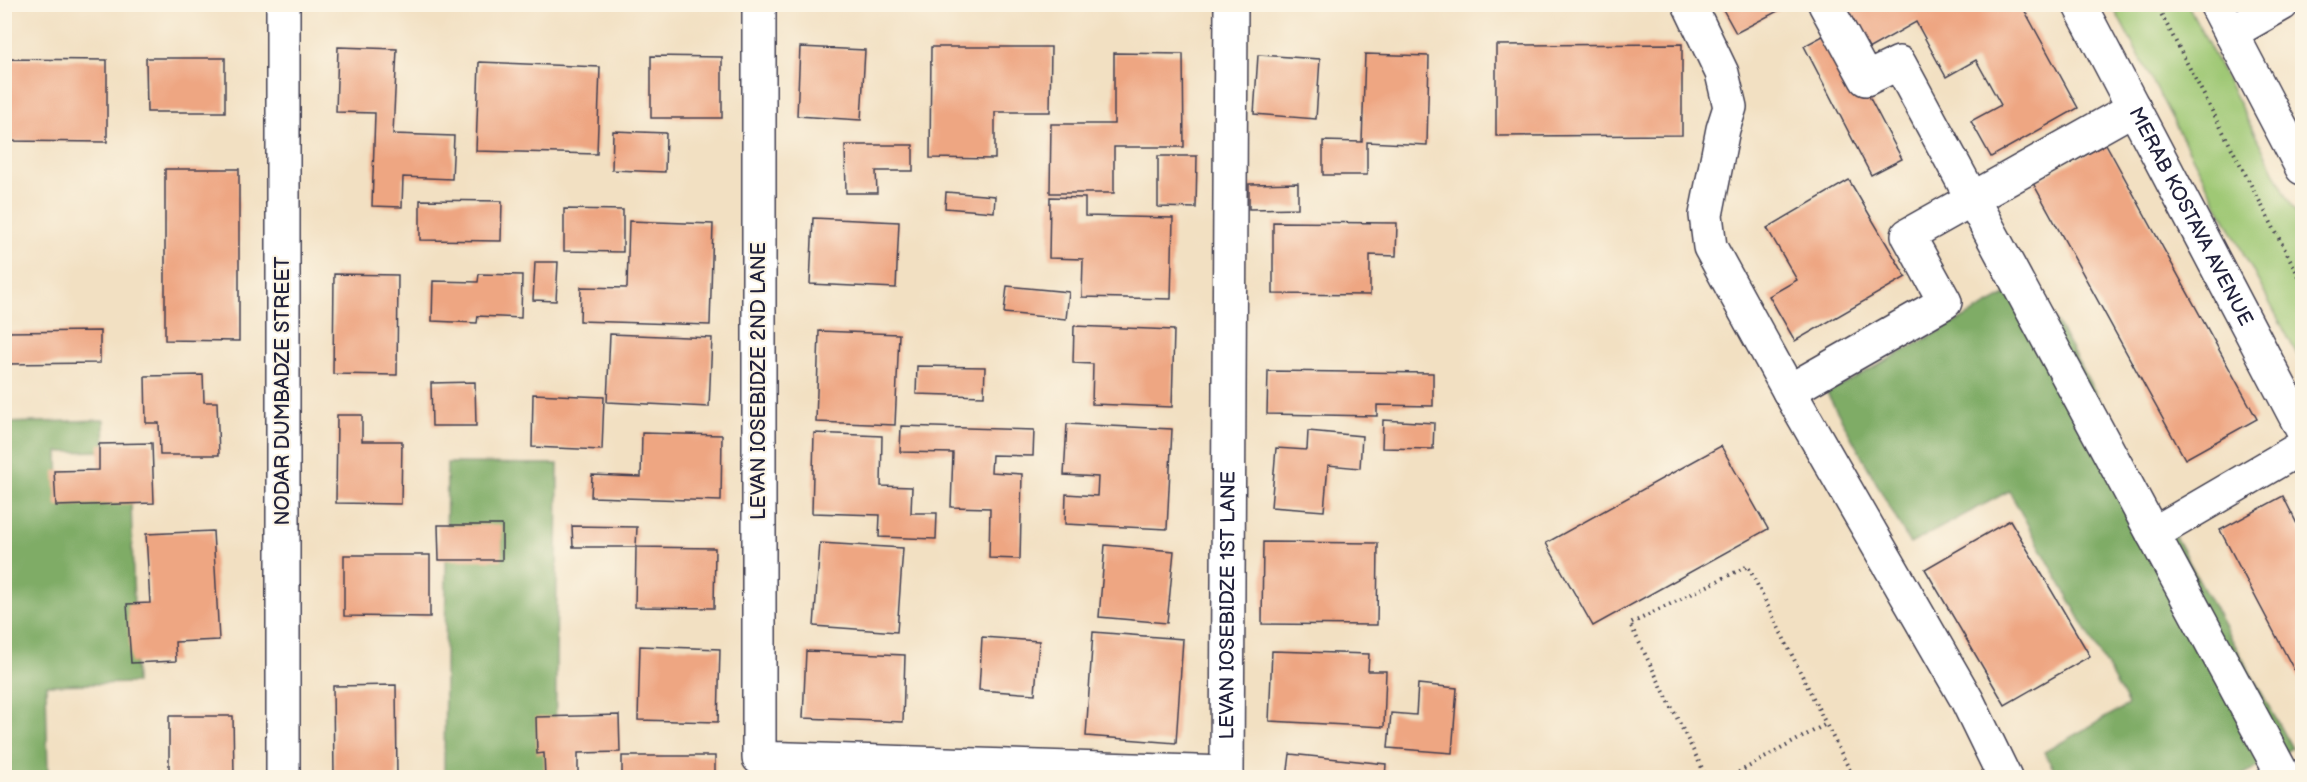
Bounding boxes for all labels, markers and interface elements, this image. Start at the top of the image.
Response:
street label: MERAB KOSTAVA AVENUE [2123,103,2258,330]
street label: LEVAN IOSEBIDZE 2ND LANE [747,242,771,520]
street label: NODAR DUMBADZE STREET [271,256,295,526]
street label: LEVAN IOSEBIDZE 1ST LANE [1215,471,1241,739]

